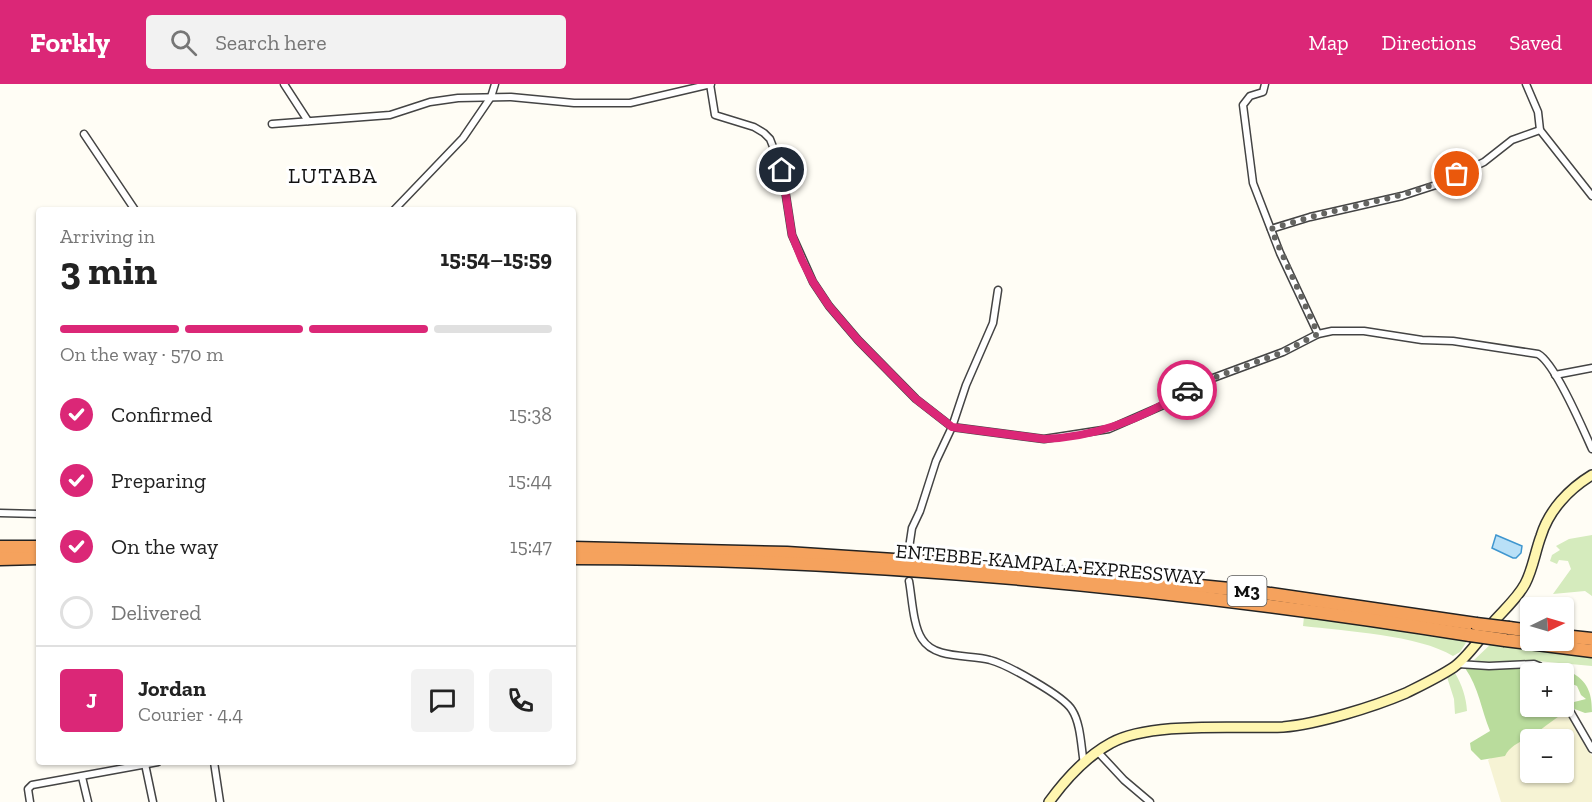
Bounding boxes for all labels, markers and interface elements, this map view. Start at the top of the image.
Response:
search box [146,15,566,69]
text: Forkly [30,26,110,59]
icon: search [167,26,200,59]
text: Search here [215,29,327,56]
text: Map [1309,30,1349,55]
text: Directions [1382,30,1476,55]
text: Saved [1509,30,1562,55]
pin [756,144,807,195]
pin [1431,148,1482,199]
icon: home [765,153,798,186]
icon: bag [1440,157,1473,190]
district label: LUTABA [288,162,378,189]
text: Arriving in [60,224,155,248]
text: 15:54–15:59 [440,245,552,272]
text: 3 min [60,247,157,294]
text: On the way · 570 m [60,342,223,366]
courier [1157,360,1217,420]
icon: car [1171,374,1204,407]
icon: check [60,398,93,431]
text: Confirmed [111,401,212,428]
text: 15:38 [509,402,552,426]
icon: check [60,464,93,497]
text: Preparing [111,467,206,494]
text: 15:44 [508,468,552,492]
icon: check [60,530,93,563]
text: On the way [111,533,218,560]
text: 15:47 [510,534,552,558]
street label: ENTEBBE-KAMPALA EXPRESSWAY [895,539,1206,590]
road number: M3 [1228,576,1266,606]
north arrow [1520,597,1574,651]
map controls [1520,597,1574,783]
text: Delivered [111,599,201,626]
button: + [1520,663,1574,717]
button: chat [411,669,474,732]
button: phone [489,669,552,732]
text: Jordan [138,675,206,702]
text: J [86,687,97,714]
text: Courier · 4.4 [138,702,243,726]
button: − [1520,729,1574,783]

